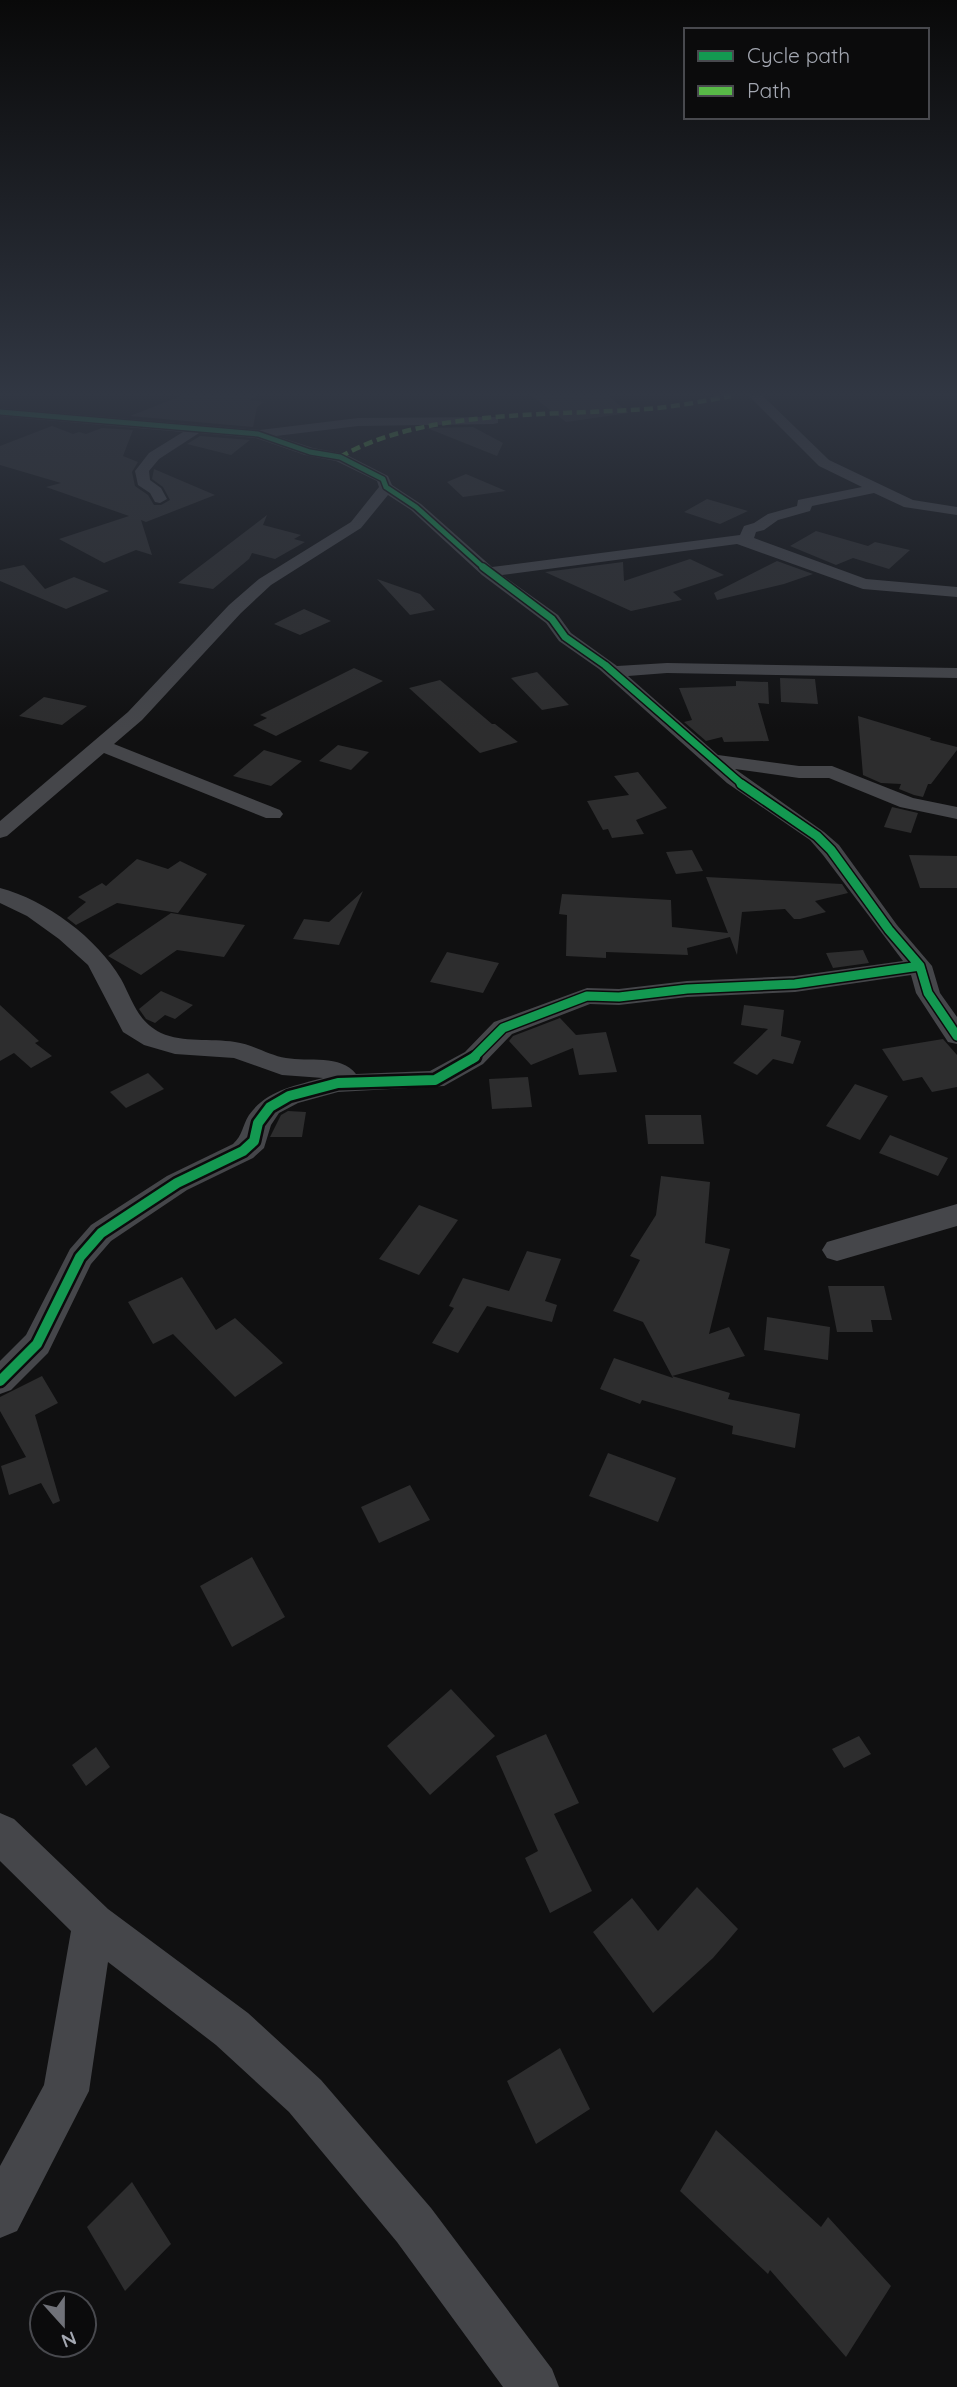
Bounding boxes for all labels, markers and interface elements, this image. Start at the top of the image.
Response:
legend [684,28,929,119]
text: Cycle path [747,42,850,68]
text: Path [747,77,791,103]
north arrow [28,2289,98,2359]
text: N [58,2326,80,2354]

